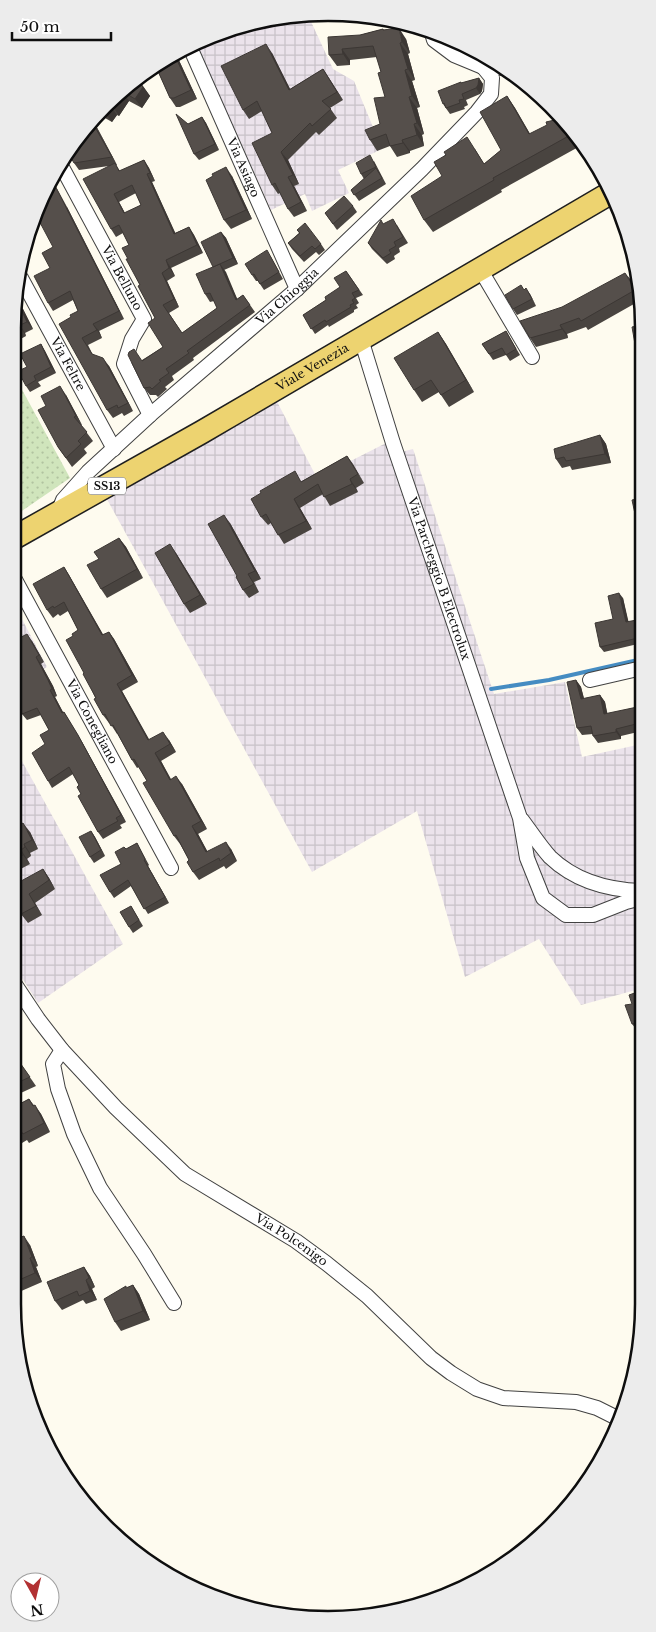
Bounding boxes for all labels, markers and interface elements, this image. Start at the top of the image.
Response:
scale bar [12,10,111,42]
text: 50 m [20,17,60,36]
street label: Via Asiago [224,134,263,199]
street label: Via Belluno [98,242,146,313]
street label: Via Chioggia [252,264,322,328]
street label: Via Feltre [47,334,89,393]
street label: Viale Venezia [272,340,352,395]
road number: SS13 [88,478,126,494]
street label: Via Parcheggio B Electrolux [405,494,474,663]
street label: Via Conegliano [63,676,121,767]
street label: Via Polcenigo [252,1210,331,1269]
north arrow [10,1572,60,1622]
text: N [29,1600,45,1620]

